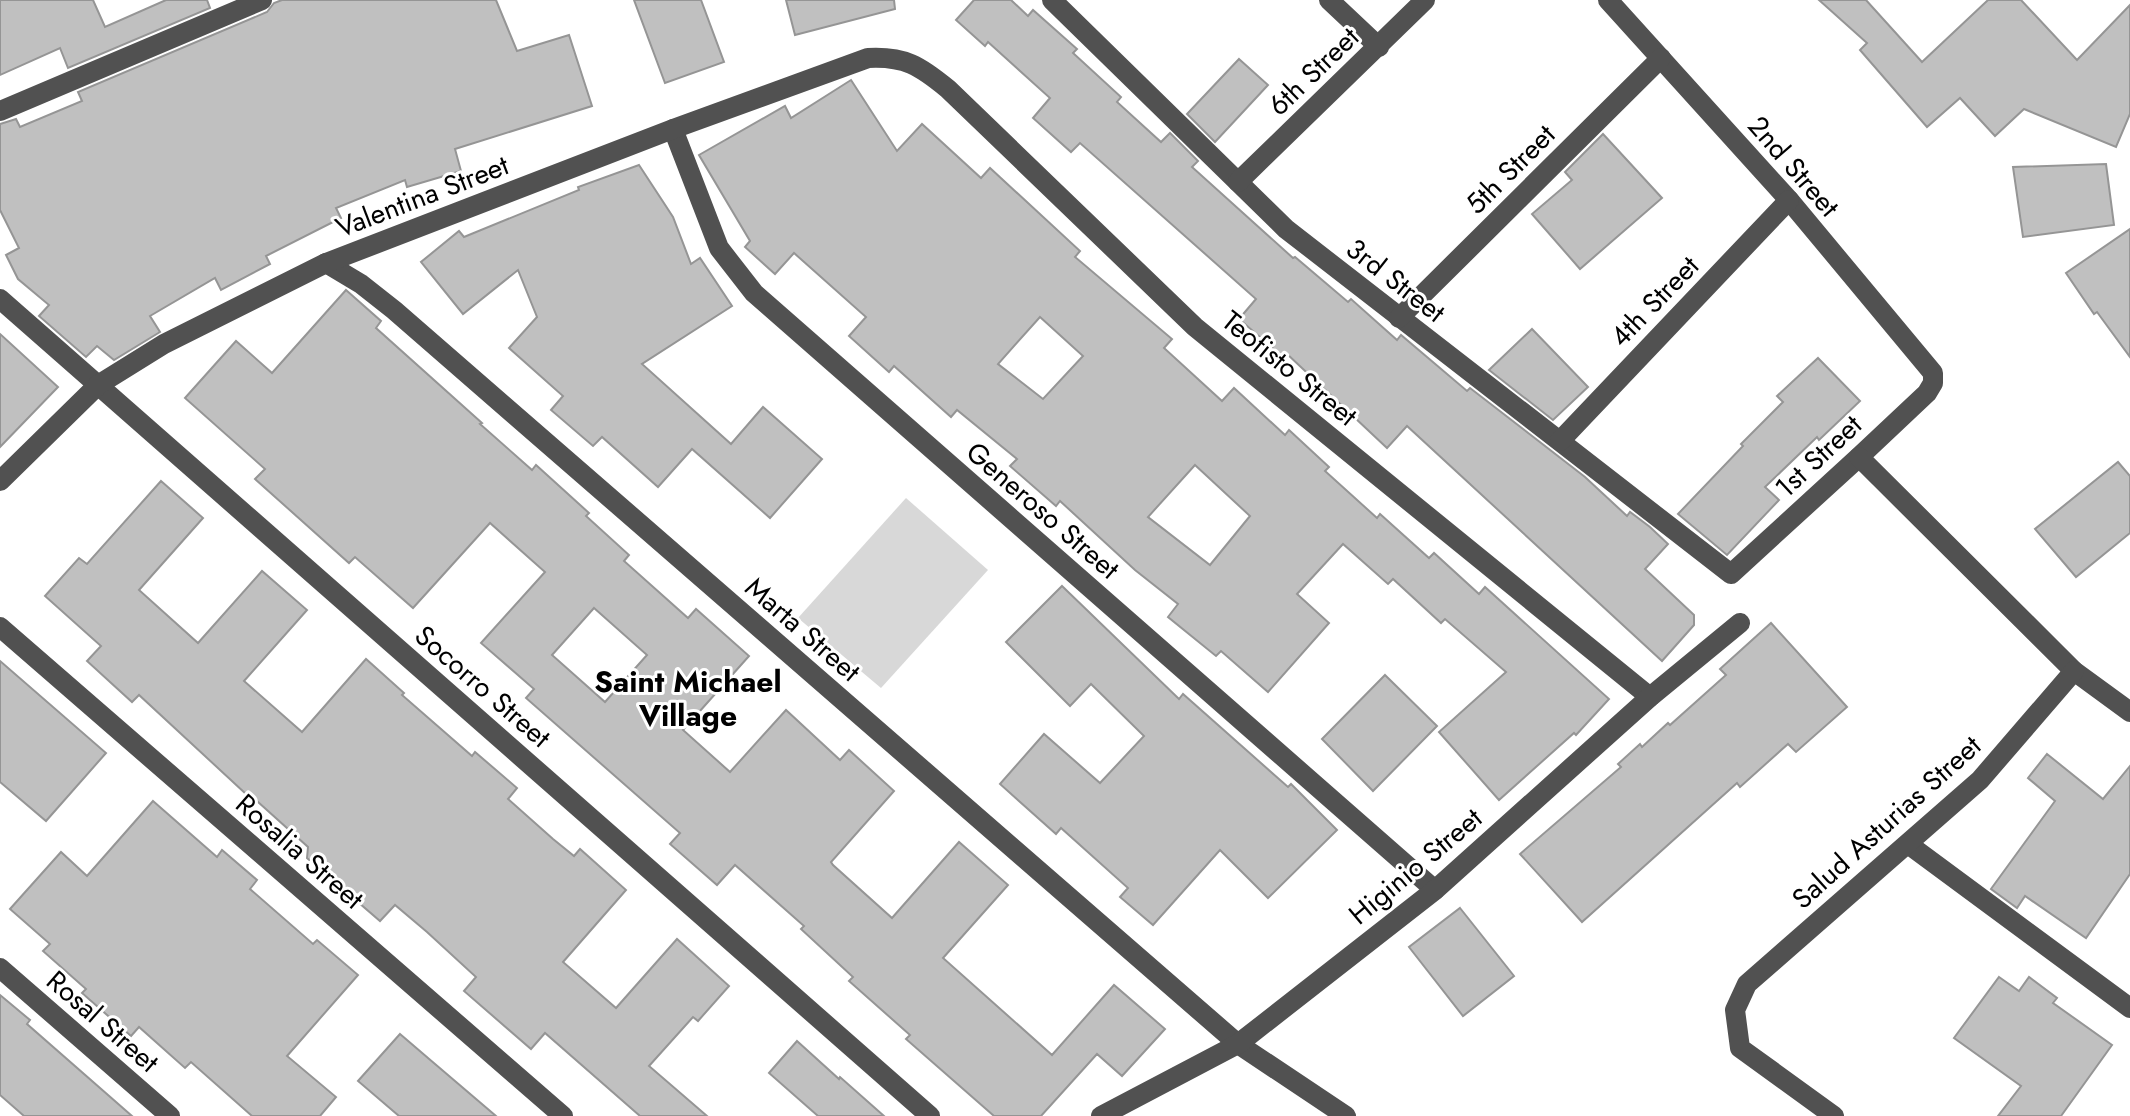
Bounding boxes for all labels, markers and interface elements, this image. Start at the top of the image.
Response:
street label: 6th Street [1259,17,1368,125]
street label: 2nd Street [1738,107,1849,226]
street label: 5th Street [1456,115,1565,224]
street label: Valentina Street [330,145,515,248]
street label: 3rd Street [1337,229,1454,332]
street label: 4th Street [1600,246,1709,356]
street label: Teofisto Street [1213,301,1366,436]
street label: 1st Street [1766,405,1871,507]
street label: Generoso Street [957,432,1129,589]
street label: Marta Street [736,568,870,691]
street label: Socorro Street [406,616,560,757]
district label: Saint Michael Village [594,660,782,737]
street label: Salud Asturias Street [1783,726,1990,919]
street label: Rosalia Street [227,784,373,919]
street label: Higinio Street [1340,798,1491,934]
street label: Rosal Street [37,961,168,1082]

